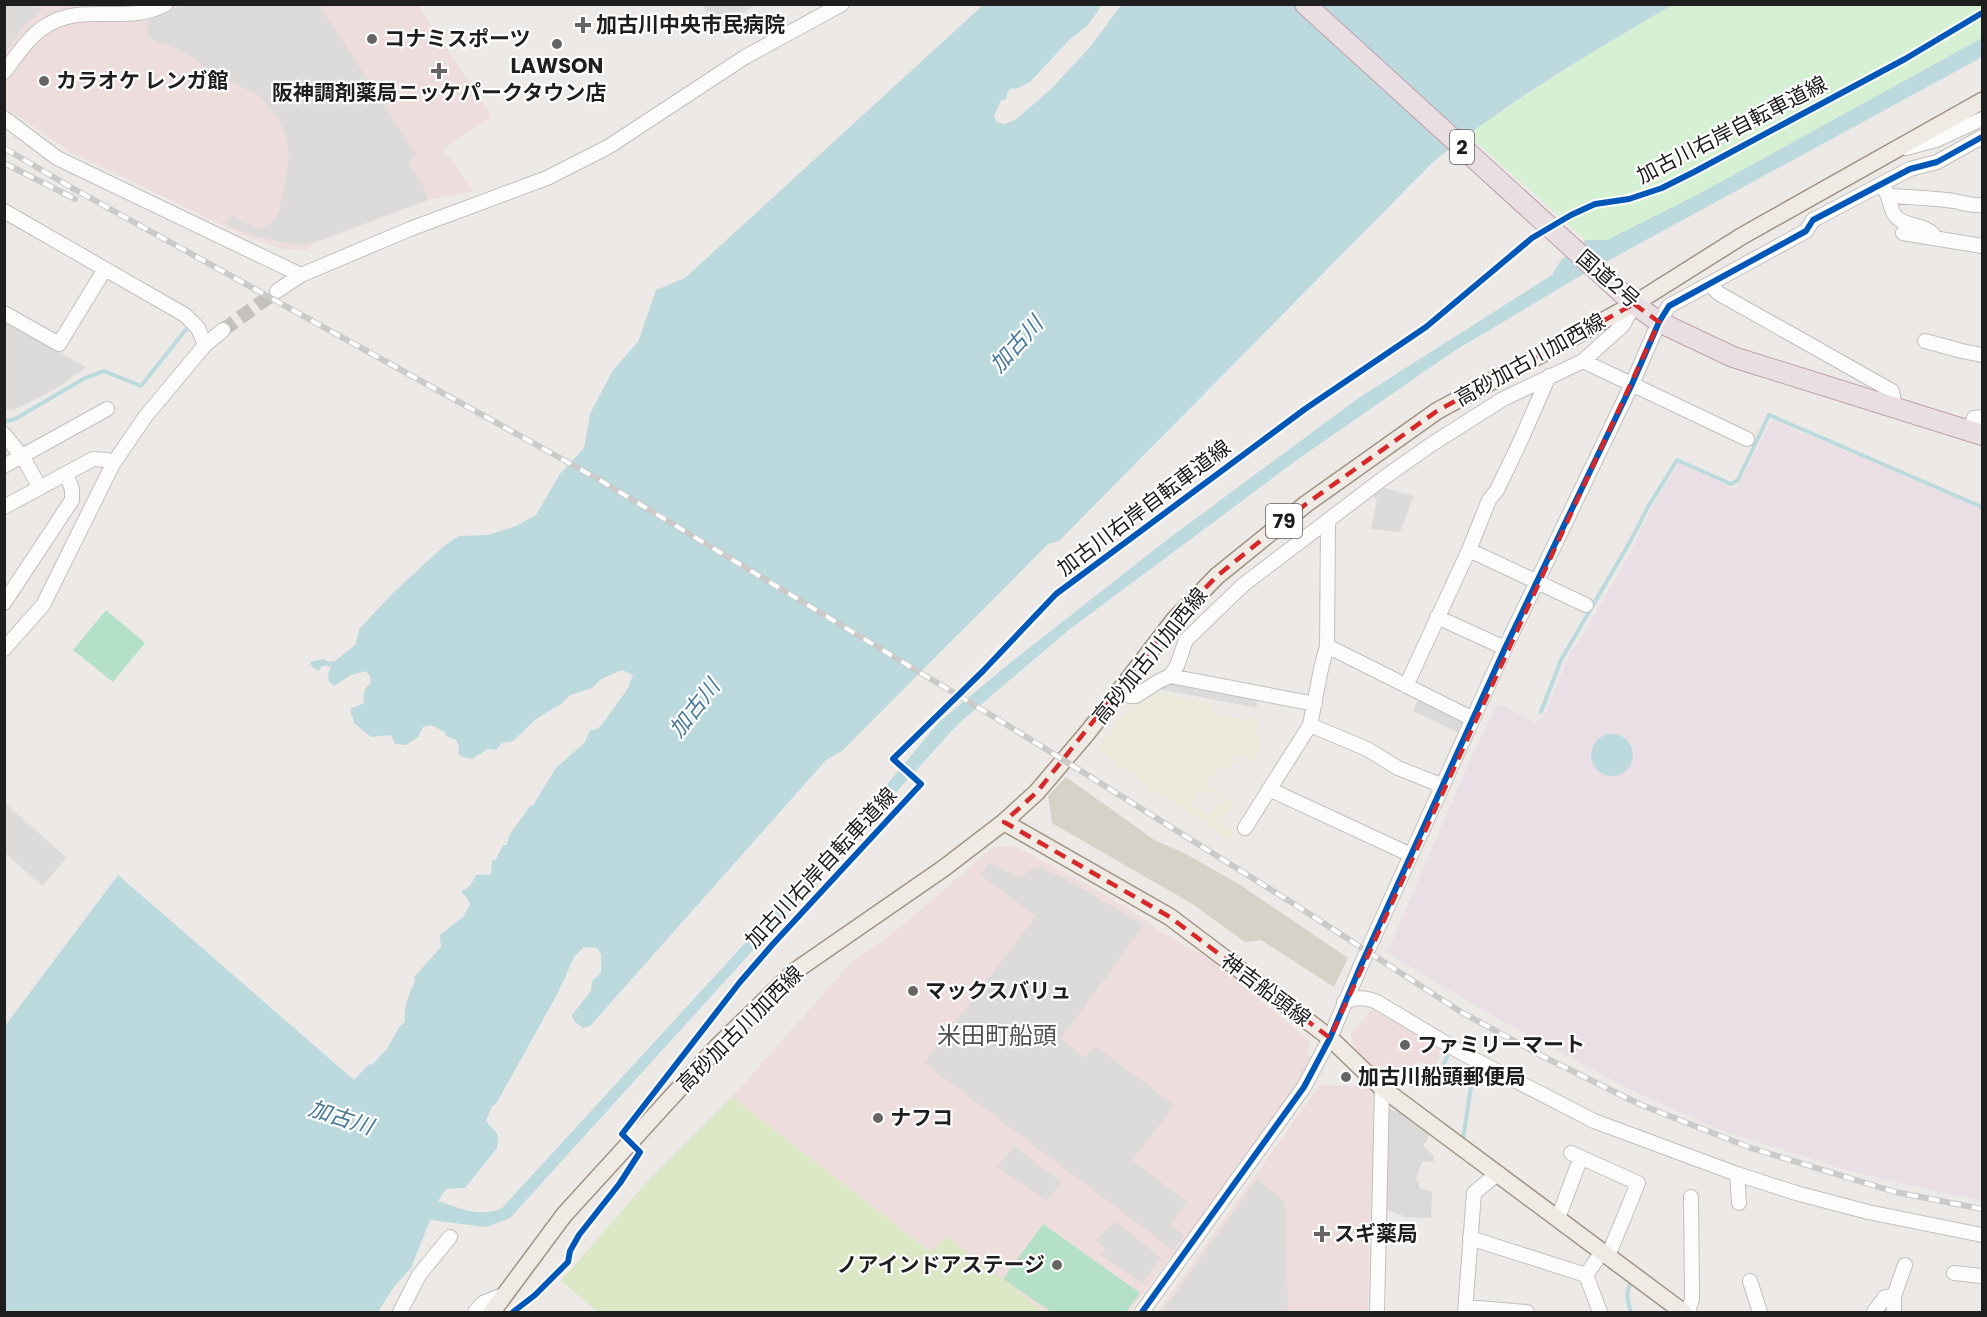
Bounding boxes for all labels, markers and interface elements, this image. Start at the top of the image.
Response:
place label: 加古川中央市民病院 [596,10,785,39]
marker: 加古川中央市民病院 [574,16,592,34]
place label: コナミスポーツ [384,24,531,53]
marker: コナミスポーツ [365,32,379,46]
marker: LAWSON [550,37,564,51]
place label: LAWSON [511,51,603,80]
marker: 阪神調剤薬局ニッケパークタウン店 [432,64,446,78]
place label: カラオケ レンガ館 [56,66,228,95]
street label: 加古川右岸自転車道線 [1632,69,1832,190]
marker: カラオケ レンガ館 [37,74,51,88]
place label: 阪神調剤薬局ニッケパークタウン店 [272,78,606,107]
road number: 2 [1450,130,1474,164]
street label: 国道2号 [1570,243,1646,314]
street label: 高砂加古川加西線 [1449,306,1610,413]
water label: 加古川 [983,308,1051,379]
street label: 加古川右岸自転車道線 [1051,433,1236,582]
road number: 79 [1266,504,1302,538]
street label: 高砂加古川加西線 [1085,581,1214,730]
water label: 加古川 [662,671,728,744]
street label: 加古川右岸自転車道線 [738,781,903,954]
street label: 神吉船頭線 [1216,946,1317,1033]
street label: 高砂加古川加西線 [670,959,809,1098]
place label: マックスバリュ [925,976,1071,1005]
marker: マックスバリュ [906,984,920,998]
district label: 米田町船頭 [937,1019,1057,1052]
place label: ファミリーマート [1417,1030,1585,1059]
marker: ファミリーマート [1398,1038,1412,1052]
place label: 加古川船頭郵便局 [1358,1062,1526,1091]
marker: 加古川船頭郵便局 [1339,1070,1353,1084]
water label: 加古川 [305,1093,379,1143]
place label: ナフコ [890,1103,953,1132]
marker: ナフコ [871,1111,885,1125]
place label: スギ薬局 [1334,1219,1418,1248]
marker: スギ薬局 [1315,1227,1329,1241]
place label: ノアインドアステージ [836,1250,1045,1279]
marker: ノアインドアステージ [1050,1258,1064,1272]

